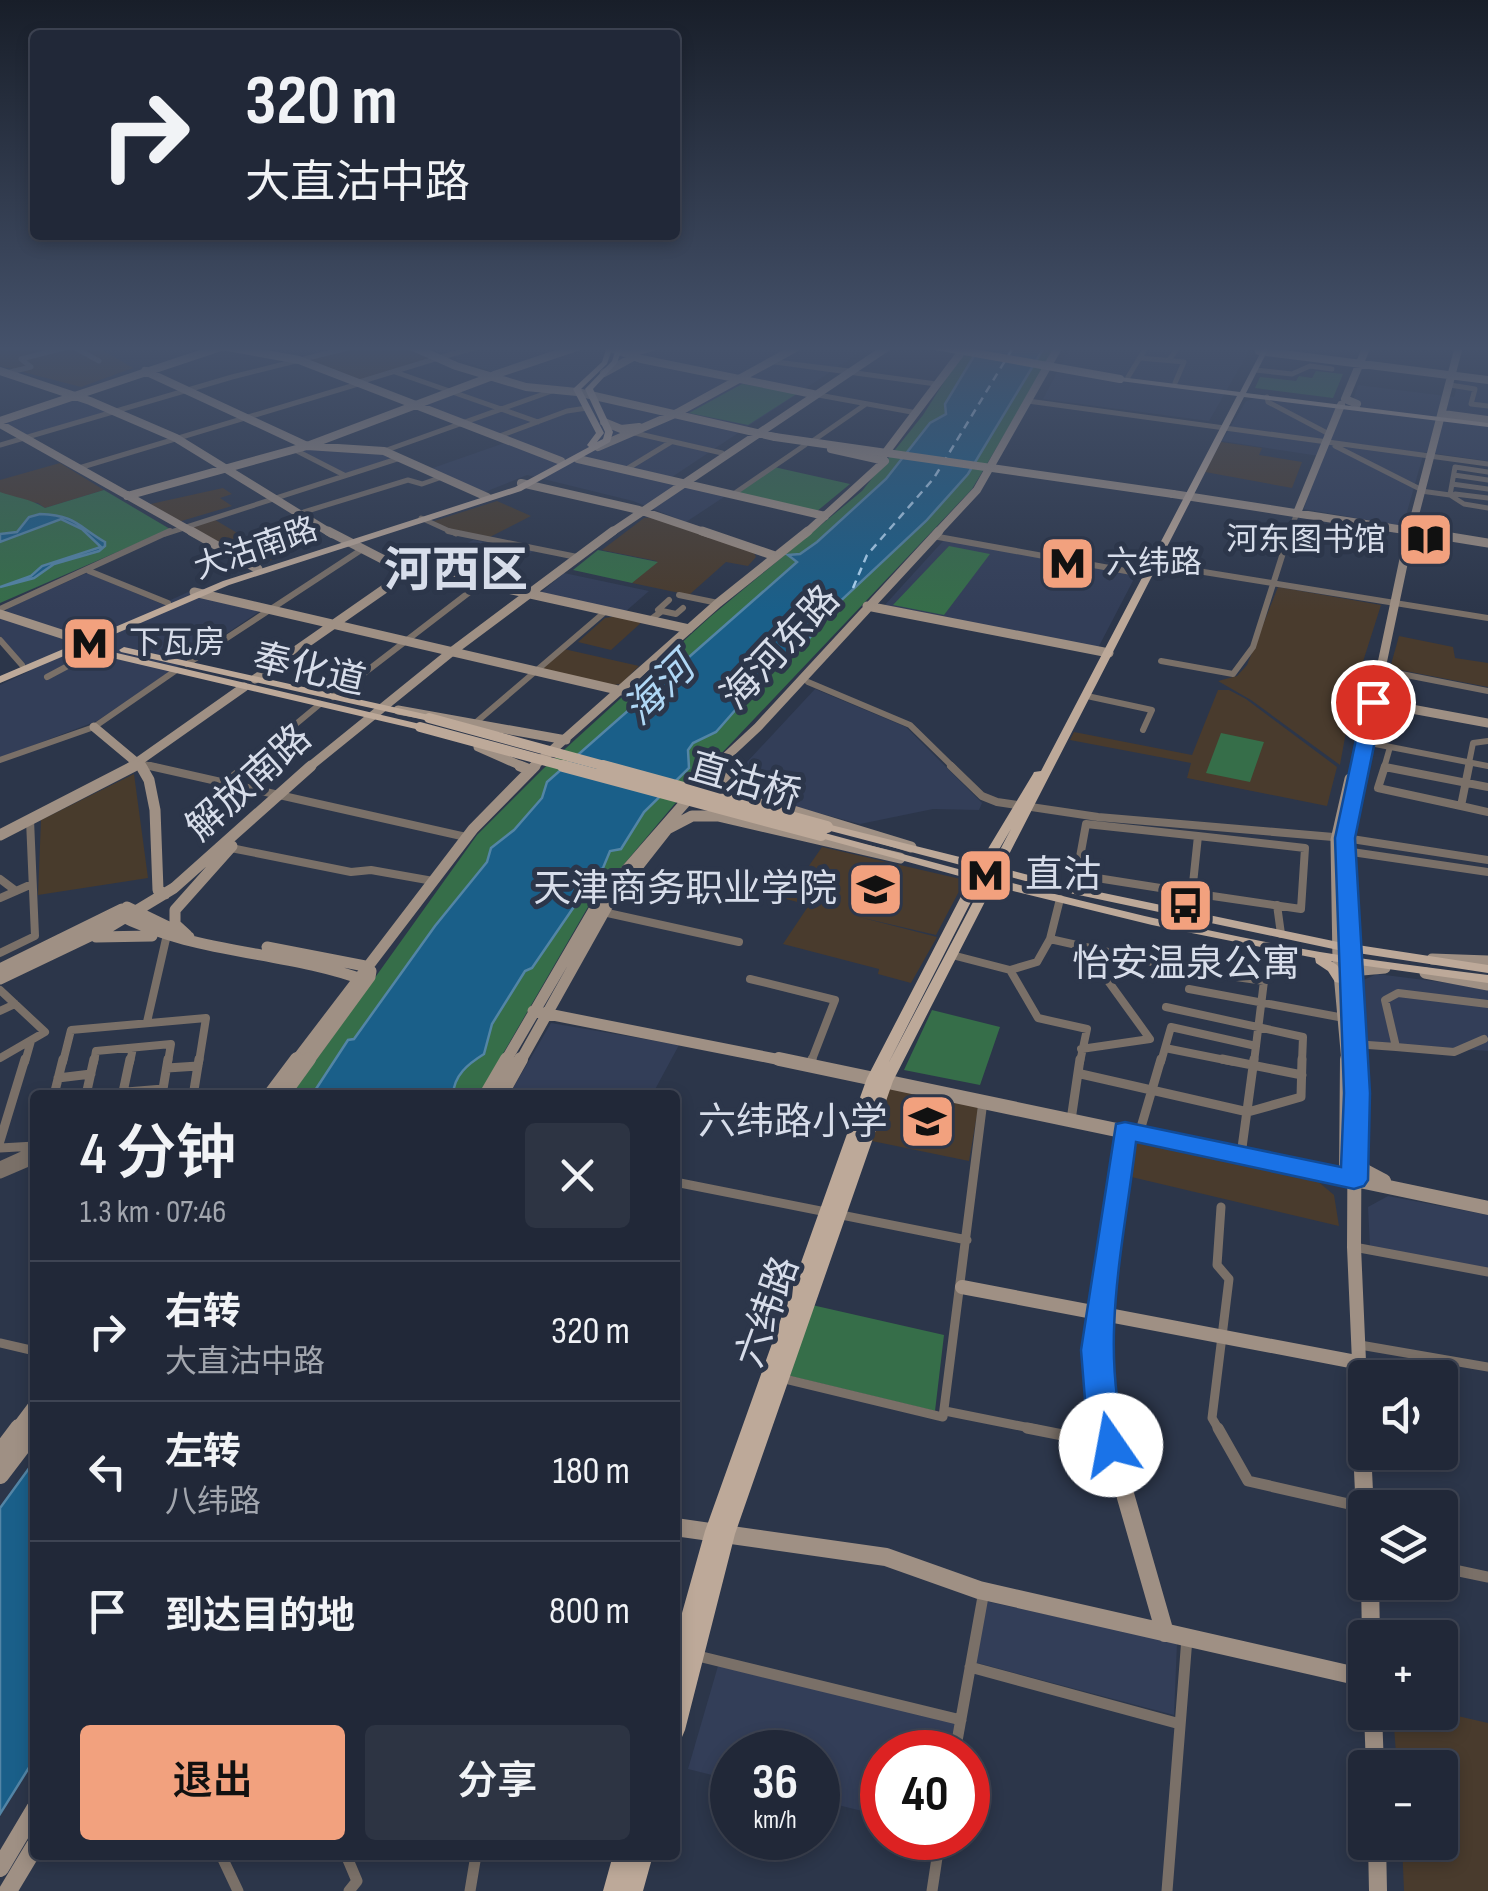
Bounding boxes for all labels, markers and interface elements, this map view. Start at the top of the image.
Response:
text: 320 m [245,60,398,144]
icon: right [80,70,210,200]
text: 大直沽中路 [245,156,470,211]
street label: 大沽南路 [189,510,323,588]
library icon: 河东图书馆 [1395,510,1455,570]
place label: 河东图书馆 [1226,521,1386,560]
metro station icon: 六纬路 [1037,533,1097,593]
district label: 河西区 [384,543,528,600]
place label: 六纬路 [1106,544,1202,583]
street label: 海河东路 [713,577,849,719]
metro station icon: 下瓦房 [60,613,120,673]
place label: 下瓦房 [129,624,225,663]
street label: 奉化道 [248,635,370,705]
water label: 海河 [615,640,710,735]
pin [1331,660,1416,745]
icon: arrive [1346,675,1401,730]
street label: 解放南路 [177,715,321,851]
street label: 直沽桥 [684,745,806,819]
metro station icon: 直沽 [956,845,1016,905]
place label: 直沽 [1025,853,1101,898]
school or university icon: 天津商务职业学院 [846,859,906,919]
place label: 天津商务职业学院 [533,867,837,912]
bus stop icon: 怡安温泉公寓 [1156,876,1216,936]
place label: 怡安温泉公寓 [1072,942,1300,987]
school or university icon: 六纬路小学 [897,1092,957,1152]
place label: 六纬路小学 [698,1100,888,1145]
text: 4 分钟 [80,1119,236,1191]
button: close [525,1123,630,1228]
text: 1.3 km · 07:46 [80,1193,226,1232]
street label: 六纬路 [727,1251,809,1373]
text: 右转 [165,1290,241,1335]
icon: right [80,1304,135,1359]
text: 320 m [551,1309,630,1354]
text: 大直沽中路 [165,1343,325,1382]
map controls [1348,1360,1458,1860]
button: sound [1348,1360,1458,1470]
position arrow [1059,1393,1163,1497]
text: 左转 [165,1430,241,1475]
icon: left [80,1444,135,1499]
text: 180 m [553,1449,630,1494]
text: 八纬路 [165,1483,261,1522]
button: layers [1348,1490,1458,1600]
icon: arrive [80,1584,135,1639]
text: 800 m [549,1589,630,1634]
text: 到达目的地 [165,1594,355,1639]
button: + [1348,1620,1458,1730]
button: 退出 [80,1725,345,1840]
button: 分享 [365,1725,630,1840]
speed limit sign: 40 [860,1730,990,1860]
button: − [1348,1750,1458,1860]
text: 36 [752,1753,798,1813]
text: km/h [753,1805,797,1836]

